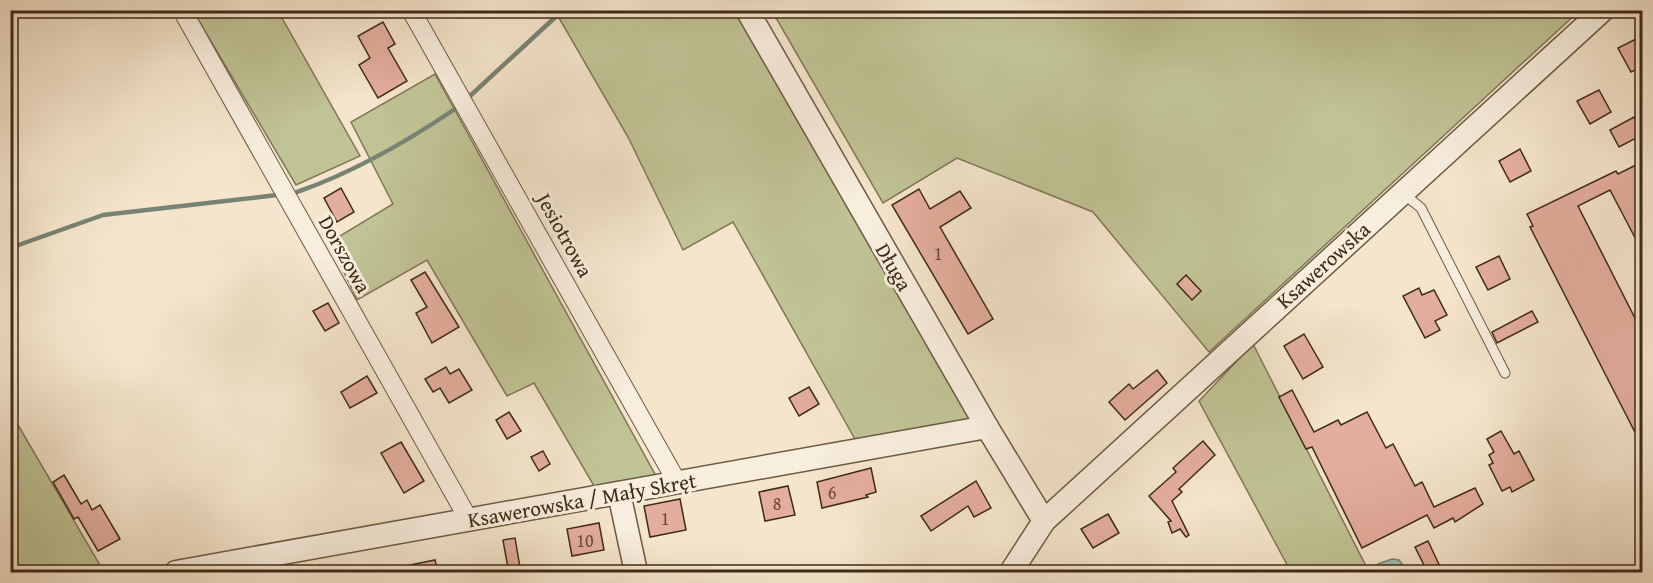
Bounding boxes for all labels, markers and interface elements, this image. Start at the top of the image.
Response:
street label: Jesiotrowa [528,185,601,283]
street label: Dorszowa [311,209,379,299]
street label: Ksawerowska [1269,214,1377,316]
street label: Długa [868,237,920,297]
house number: 1 [934,240,942,267]
street label: Ksawerowska / Mały Skręt [465,465,699,535]
house number: 6 [828,479,836,506]
house number: 8 [773,490,781,517]
house number: 1 [661,505,669,532]
house number: 10 [576,527,594,554]

